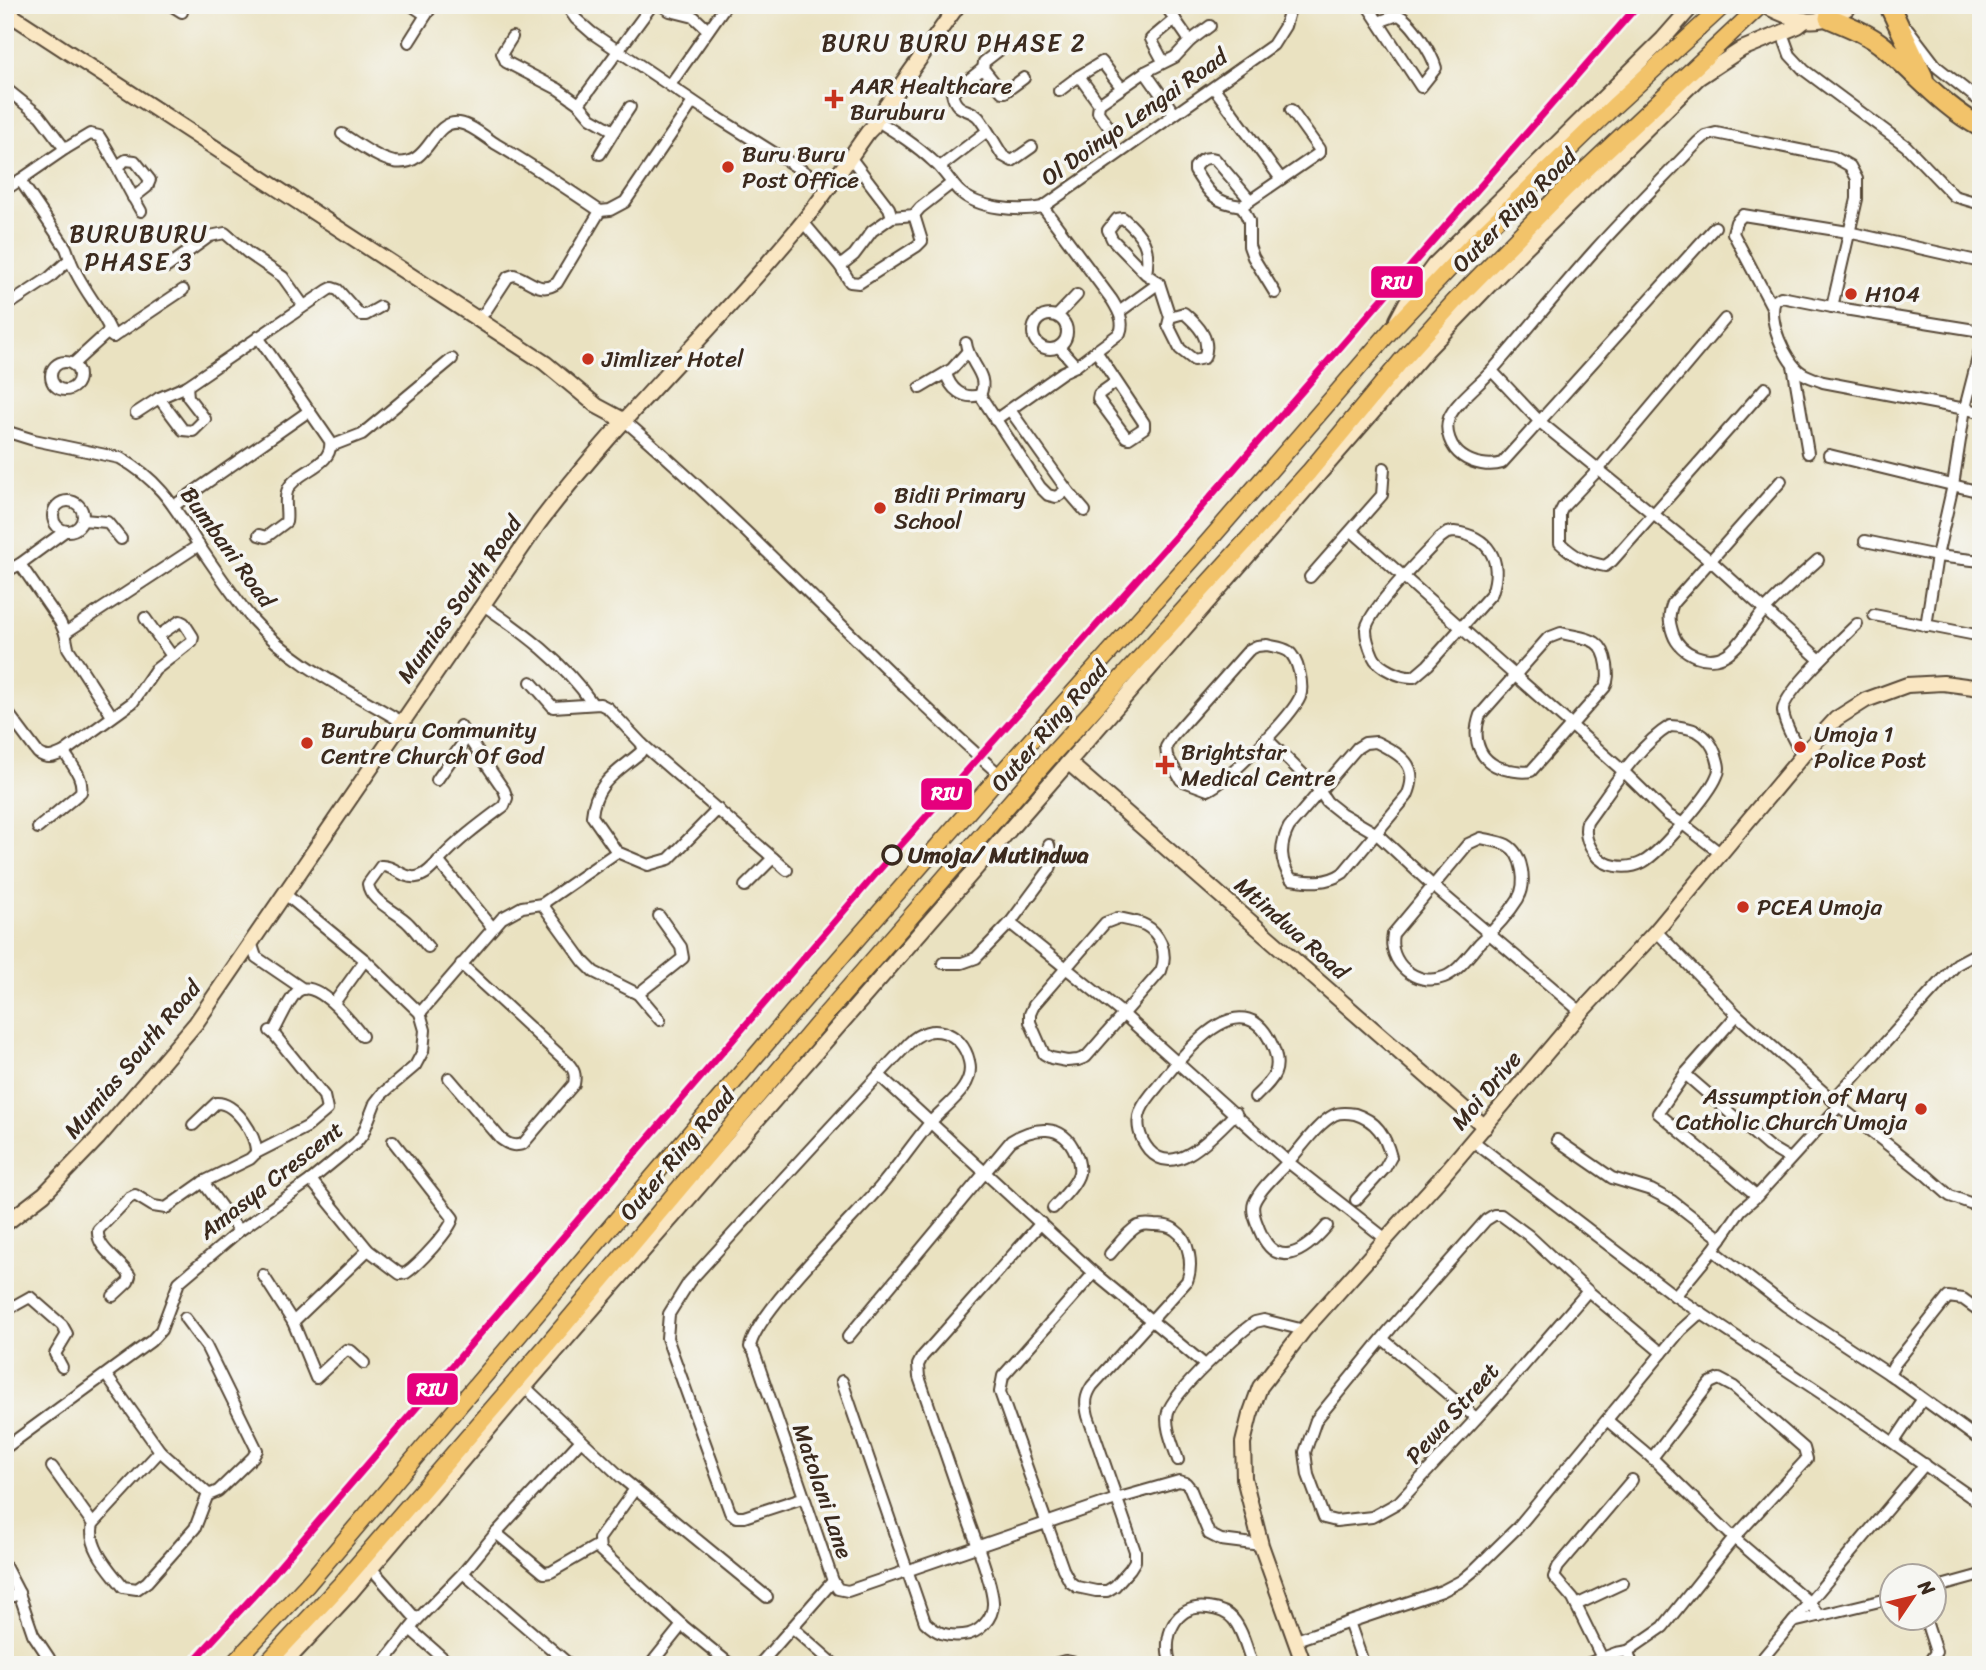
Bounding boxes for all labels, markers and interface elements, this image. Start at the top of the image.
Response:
district label: BURU BURU PHASE 2 [821,22,1087,64]
street label: Ol Doinyo Lengai Road [1032,36,1238,197]
place label: AAR Healthcare Buruburu [849,66,1013,133]
marker: AAR Healthcare Buruburu [824,89,844,109]
place label: Buru Buru Post Office [742,134,859,201]
street label: Outer Ring Road [1442,136,1588,283]
marker: Buru Buru Post Office [720,159,736,175]
district label: BURUBURU PHASE 3 [70,213,208,283]
line badge: RIU [1370,265,1424,299]
text: RIU [1380,266,1413,299]
place label: H104 [1865,274,1920,315]
marker: H104 [1843,286,1859,302]
place label: Jimlizer Hotel [601,339,744,380]
marker: Jimlizer Hotel [580,351,596,367]
place label: Bidii Primary School [894,475,1026,542]
street label: Bumbani Road [169,478,287,618]
marker: Bidii Primary School [872,500,888,516]
street label: Mumias South Road [386,505,534,692]
street label: Outer Ring Road [980,649,1120,802]
place label: Buruburu Community Centre Church Of God [321,710,545,777]
place label: Umoja 1 Police Post [1814,714,1926,781]
place label: Brightstar Medical Centre [1181,732,1336,799]
marker: Buruburu Community Centre Church Of God [299,735,315,751]
marker: Umoja 1 Police Post [1792,739,1808,755]
marker: Brightstar Medical Centre [1155,755,1175,775]
line badge: RIU [920,777,973,811]
text: RIU [930,777,963,810]
place label: Umoja/ Mutindwa [908,835,1089,876]
marker: Umoja/ Mutindwa [882,845,902,865]
street label: Mtindwa Road [1225,866,1360,992]
place label: PCEA Umoja [1757,887,1882,928]
marker: PCEA Umoja [1735,899,1751,915]
street label: Mumias South Road [53,969,213,1148]
street label: Moi Drive [1440,1041,1533,1140]
place label: Assumption of Mary Catholic Church Umoja [1676,1076,1907,1143]
street label: Outer Ring Road [609,1077,747,1230]
marker: Assumption of Mary Catholic Church Umoja [1913,1101,1929,1117]
street label: Amasya Crescent [189,1110,353,1251]
street label: Pewa Street [1395,1353,1510,1474]
line badge: RIU [406,1372,459,1406]
text: RIU [415,1373,448,1406]
street label: Matolani Lane [780,1418,865,1564]
north arrow [1878,1562,1948,1632]
text: N [1909,1572,1944,1603]

